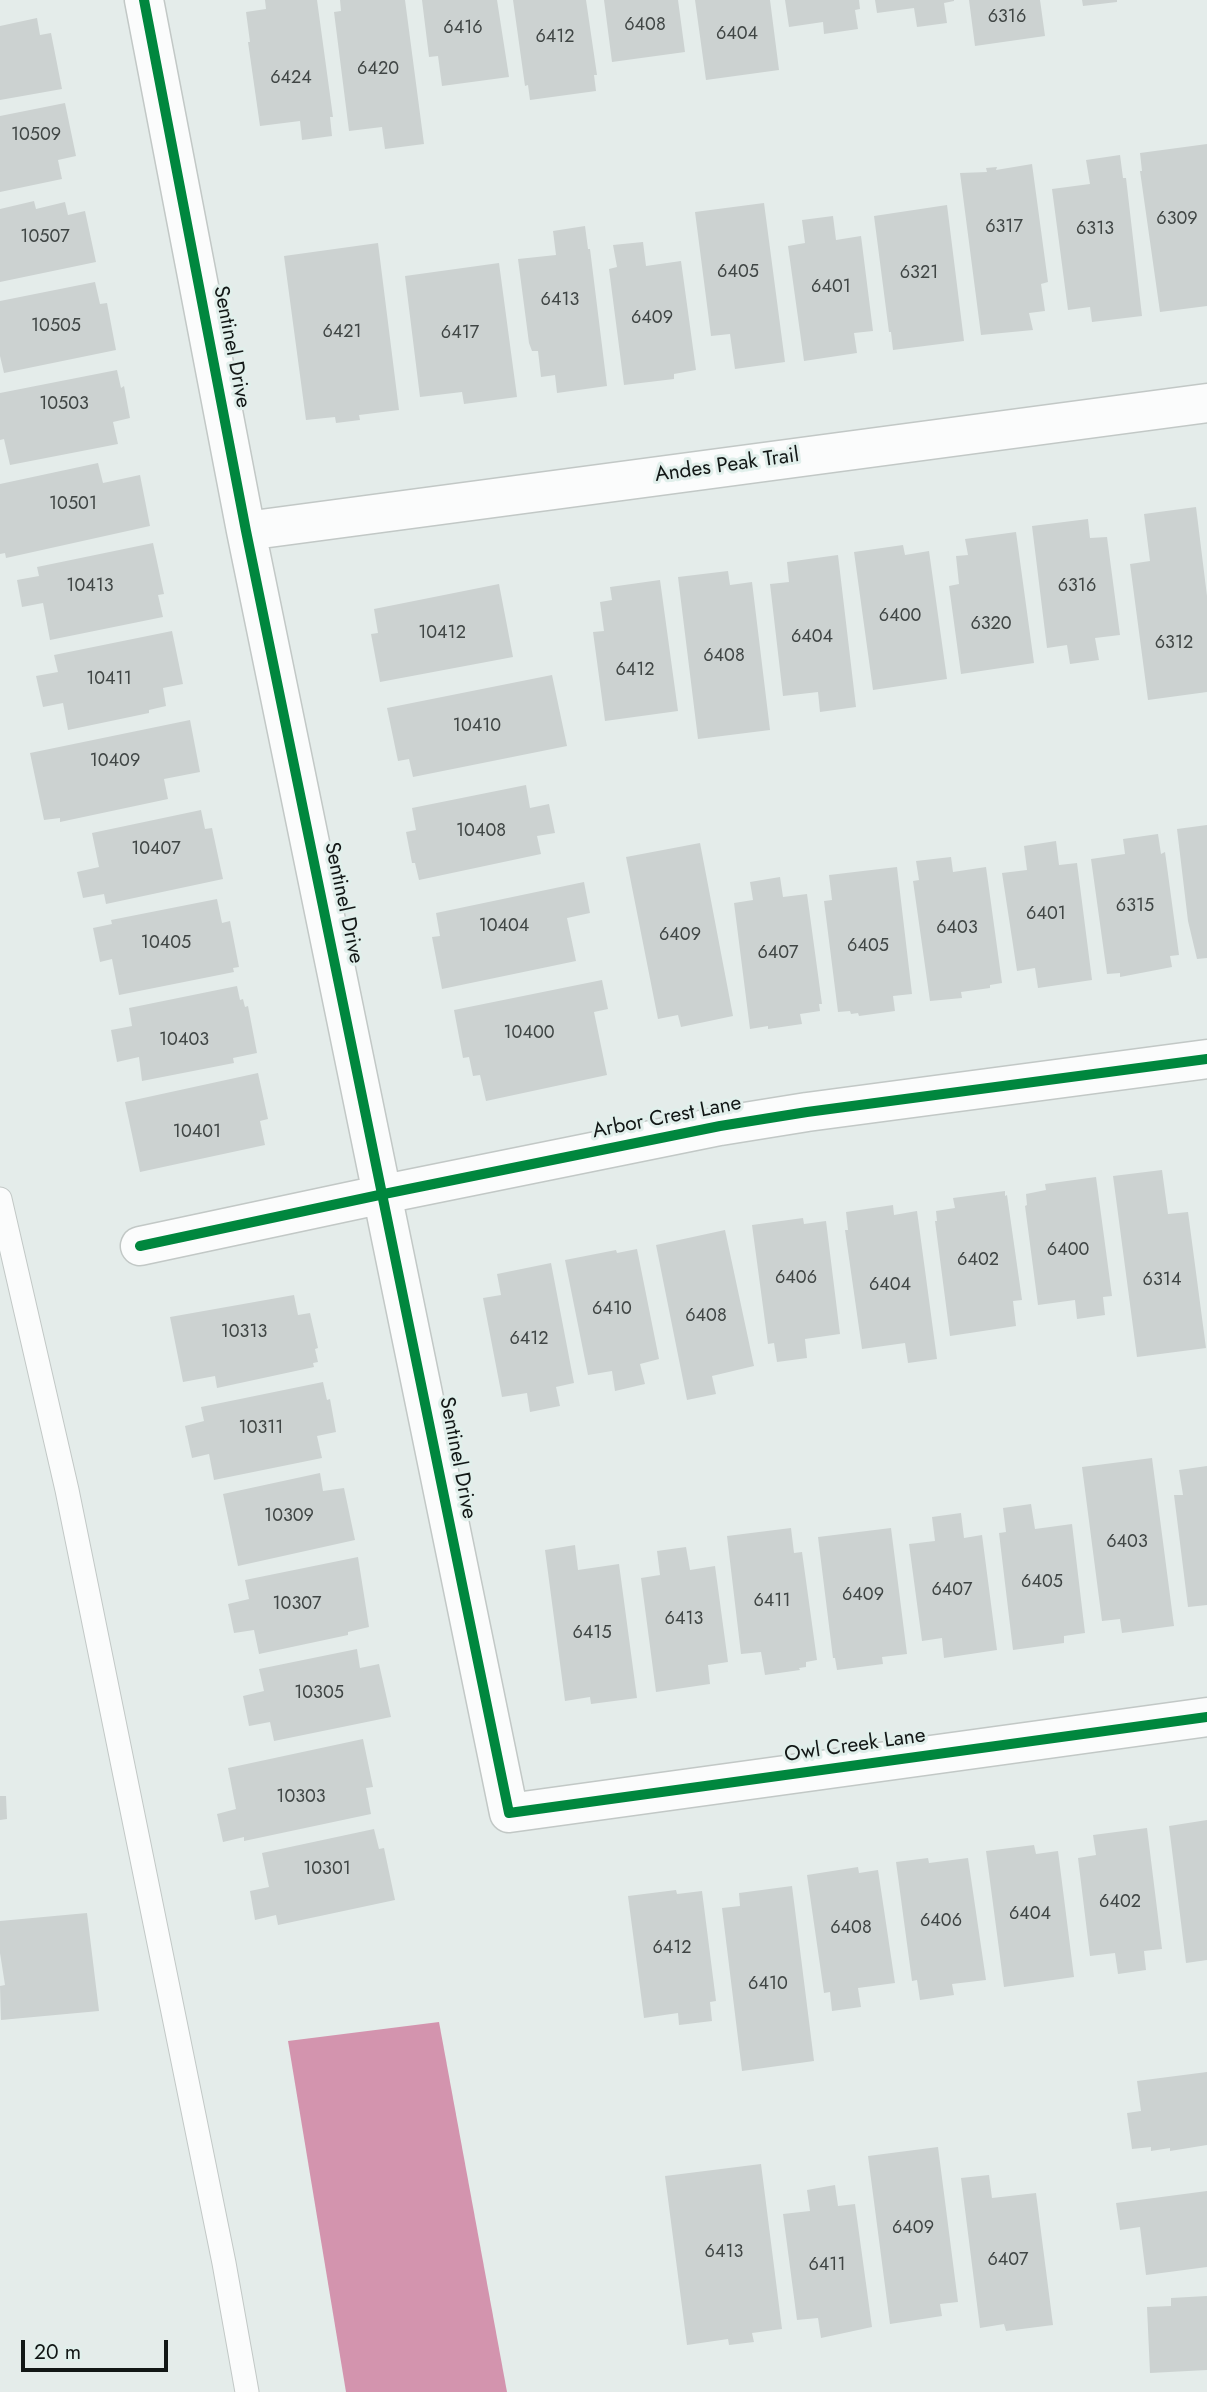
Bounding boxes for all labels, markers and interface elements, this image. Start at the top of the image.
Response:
house number: 6316 [988,7,1026,29]
house number: 6408 [624,15,666,37]
house number: 6416 [443,18,483,40]
house number: 6404 [716,24,758,46]
house number: 6412 [535,27,575,49]
house number: 6420 [357,59,399,81]
house number: 6424 [270,68,312,90]
house number: 10509 [11,125,61,147]
house number: 6309 [1156,209,1198,231]
house number: 6317 [985,217,1023,239]
house number: 6313 [1076,219,1114,241]
house number: 10507 [20,227,70,249]
house number: 6405 [717,262,759,284]
house number: 6321 [900,263,938,285]
house number: 6401 [811,277,851,299]
street label: Sentinel Drive [207,284,255,410]
house number: 6413 [541,290,579,312]
house number: 6409 [631,308,673,330]
house number: 10505 [31,316,81,338]
house number: 6421 [322,322,362,344]
house number: 6417 [441,323,479,345]
house number: 10503 [39,394,89,416]
street label: Andes Peak Trail [653,443,801,489]
house number: 10501 [49,494,97,516]
house number: 10413 [66,576,114,598]
house number: 6316 [1058,576,1096,598]
house number: 6400 [879,606,921,628]
house number: 6320 [970,614,1012,636]
house number: 10412 [418,623,466,645]
house number: 6404 [791,627,833,649]
house number: 6312 [1155,633,1193,655]
house number: 6408 [703,646,745,668]
house number: 6412 [615,660,655,682]
house number: 10411 [86,669,132,691]
house number: 10410 [453,716,501,738]
house number: 10409 [90,751,140,773]
house number: 10408 [456,821,506,843]
house number: 10407 [131,839,181,861]
street label: Sentinel Drive [318,840,368,966]
house number: 6315 [1116,896,1154,918]
house number: 6401 [1026,904,1066,926]
house number: 10404 [479,916,529,938]
house number: 6403 [936,918,978,940]
house number: 6409 [659,925,701,947]
house number: 10405 [141,933,191,955]
house number: 6405 [847,936,889,958]
house number: 6407 [757,943,799,965]
house number: 10400 [504,1023,554,1045]
house number: 10403 [159,1030,209,1052]
street label: Arbor Crest Lane [590,1091,744,1145]
house number: 10401 [173,1122,221,1144]
house number: 6400 [1047,1240,1089,1262]
house number: 6402 [957,1250,999,1272]
house number: 6406 [775,1268,817,1290]
house number: 6314 [1143,1270,1181,1292]
house number: 6404 [869,1275,911,1297]
house number: 6410 [592,1299,632,1321]
house number: 6408 [685,1306,727,1328]
house number: 10313 [221,1322,267,1344]
house number: 6412 [509,1329,549,1351]
street label: Sentinel Drive [433,1395,481,1521]
house number: 10311 [239,1418,283,1440]
house number: 10309 [264,1506,314,1528]
house number: 6403 [1106,1532,1148,1554]
house number: 6405 [1021,1572,1063,1594]
house number: 6407 [931,1580,973,1602]
house number: 6409 [842,1585,884,1607]
house number: 6411 [753,1591,791,1613]
house number: 10307 [273,1594,321,1616]
house number: 6413 [665,1609,703,1631]
house number: 6415 [572,1623,612,1645]
house number: 10305 [294,1683,344,1705]
street label: Owl Creek Lane [783,1724,927,1768]
house number: 10303 [276,1787,326,1809]
house number: 10301 [303,1859,351,1881]
house number: 6402 [1099,1892,1141,1914]
house number: 6404 [1009,1904,1051,1926]
house number: 6406 [920,1911,962,1933]
house number: 6408 [830,1918,872,1940]
house number: 6412 [652,1938,692,1960]
house number: 6410 [748,1974,788,1996]
house number: 6409 [892,2218,934,2240]
house number: 6413 [705,2242,743,2264]
house number: 6407 [987,2250,1029,2272]
house number: 6411 [808,2255,846,2277]
scale bar [24,2326,172,2370]
text: 20 m [34,2337,81,2367]

